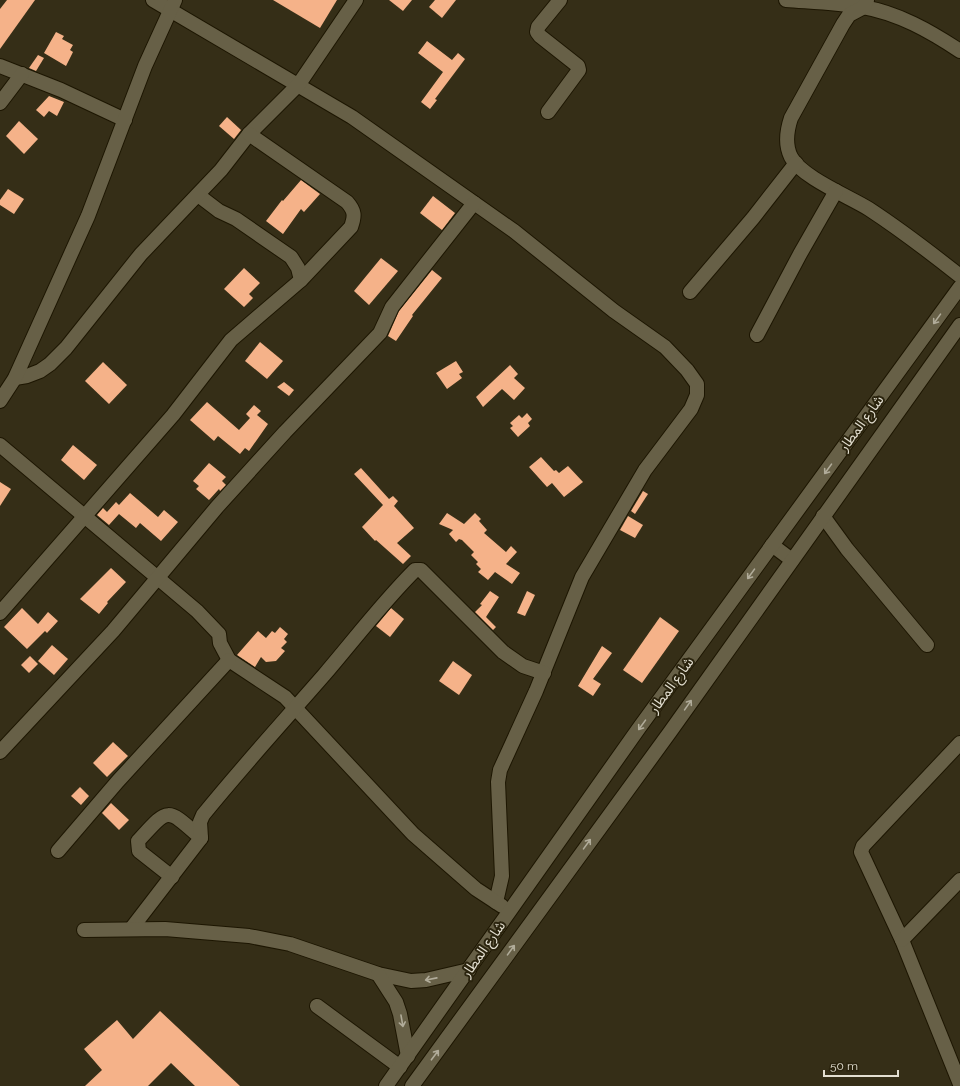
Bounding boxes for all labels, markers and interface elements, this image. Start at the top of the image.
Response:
one-way arrow [933,313,941,324]
street label: شارع المطار [835,392,889,457]
one-way arrow [823,463,832,474]
one-way arrow [747,568,755,579]
street label: شارع المطار [645,654,699,719]
one-way arrow [684,700,692,711]
one-way arrow [638,719,646,730]
one-way arrow [583,839,591,850]
street label: شارع المطار [457,918,511,983]
one-way arrow [507,944,515,955]
one-way arrow [425,975,438,983]
one-way arrow [398,1014,406,1027]
one-way arrow [431,1049,439,1060]
scale bar [824,1052,898,1078]
text: 50 m [830,1059,858,1073]

